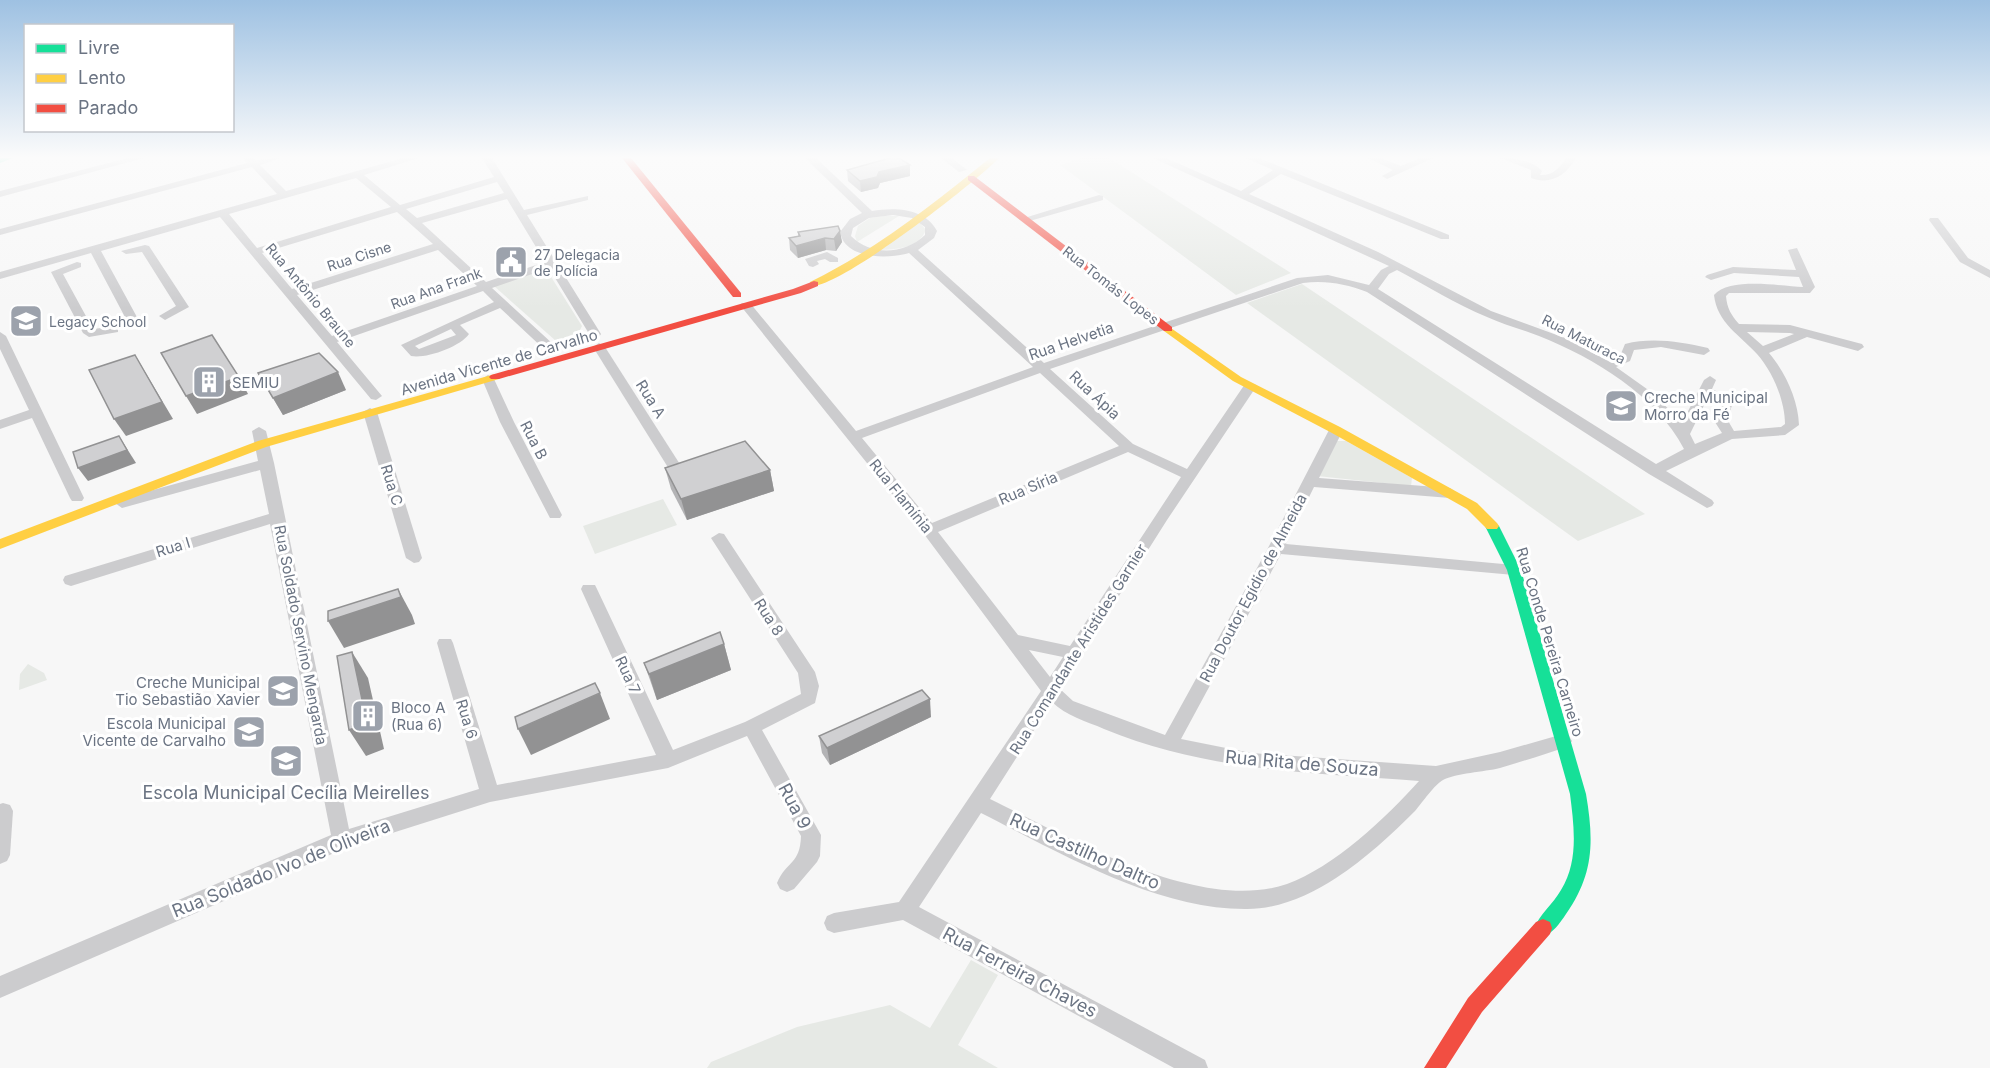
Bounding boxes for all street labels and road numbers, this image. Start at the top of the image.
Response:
street label: Rua Cisne [325,238,393,274]
street label: Rua Antônio Braune [262,239,360,351]
street label: Rua Tomás Lopes [1060,242,1162,328]
street label: Rua Ana Frank [388,264,484,312]
street label: Rua Maturaca [1539,311,1629,367]
street label: Rua Helvetia [1026,318,1116,364]
street label: Avenida Vicente de Carvalho [398,325,600,399]
street label: Rua Ápia [1066,367,1124,423]
street label: Rua A [632,376,670,422]
street label: Rua B [516,417,552,463]
street label: Rua Flamínia [865,455,937,537]
street label: Rua C [377,462,407,508]
street label: Rua Síria [996,467,1060,509]
street label: Rua Doutor Egídio de Almeida [1195,491,1311,685]
street label: Rua Soldado Servino Mengarda [270,523,332,747]
street label: Rua I [153,533,193,561]
street label: Rua Comandante Aristides Garnier [1005,540,1151,758]
street label: Rua Conde Pereira Carneiro [1512,545,1588,739]
street label: Rua 8 [750,595,788,639]
street label: Rua 7 [611,653,645,697]
street label: Rua 6 [452,697,482,741]
street label: Rua Rita de Souza [1224,746,1380,780]
street label: Rua 9 [774,780,816,832]
street label: Rua Castilho Daltro [1007,808,1163,894]
street label: Rua Soldado Ivo de Oliveira [169,815,393,921]
street label: Rua Ferreira Chaves [939,922,1101,1022]

